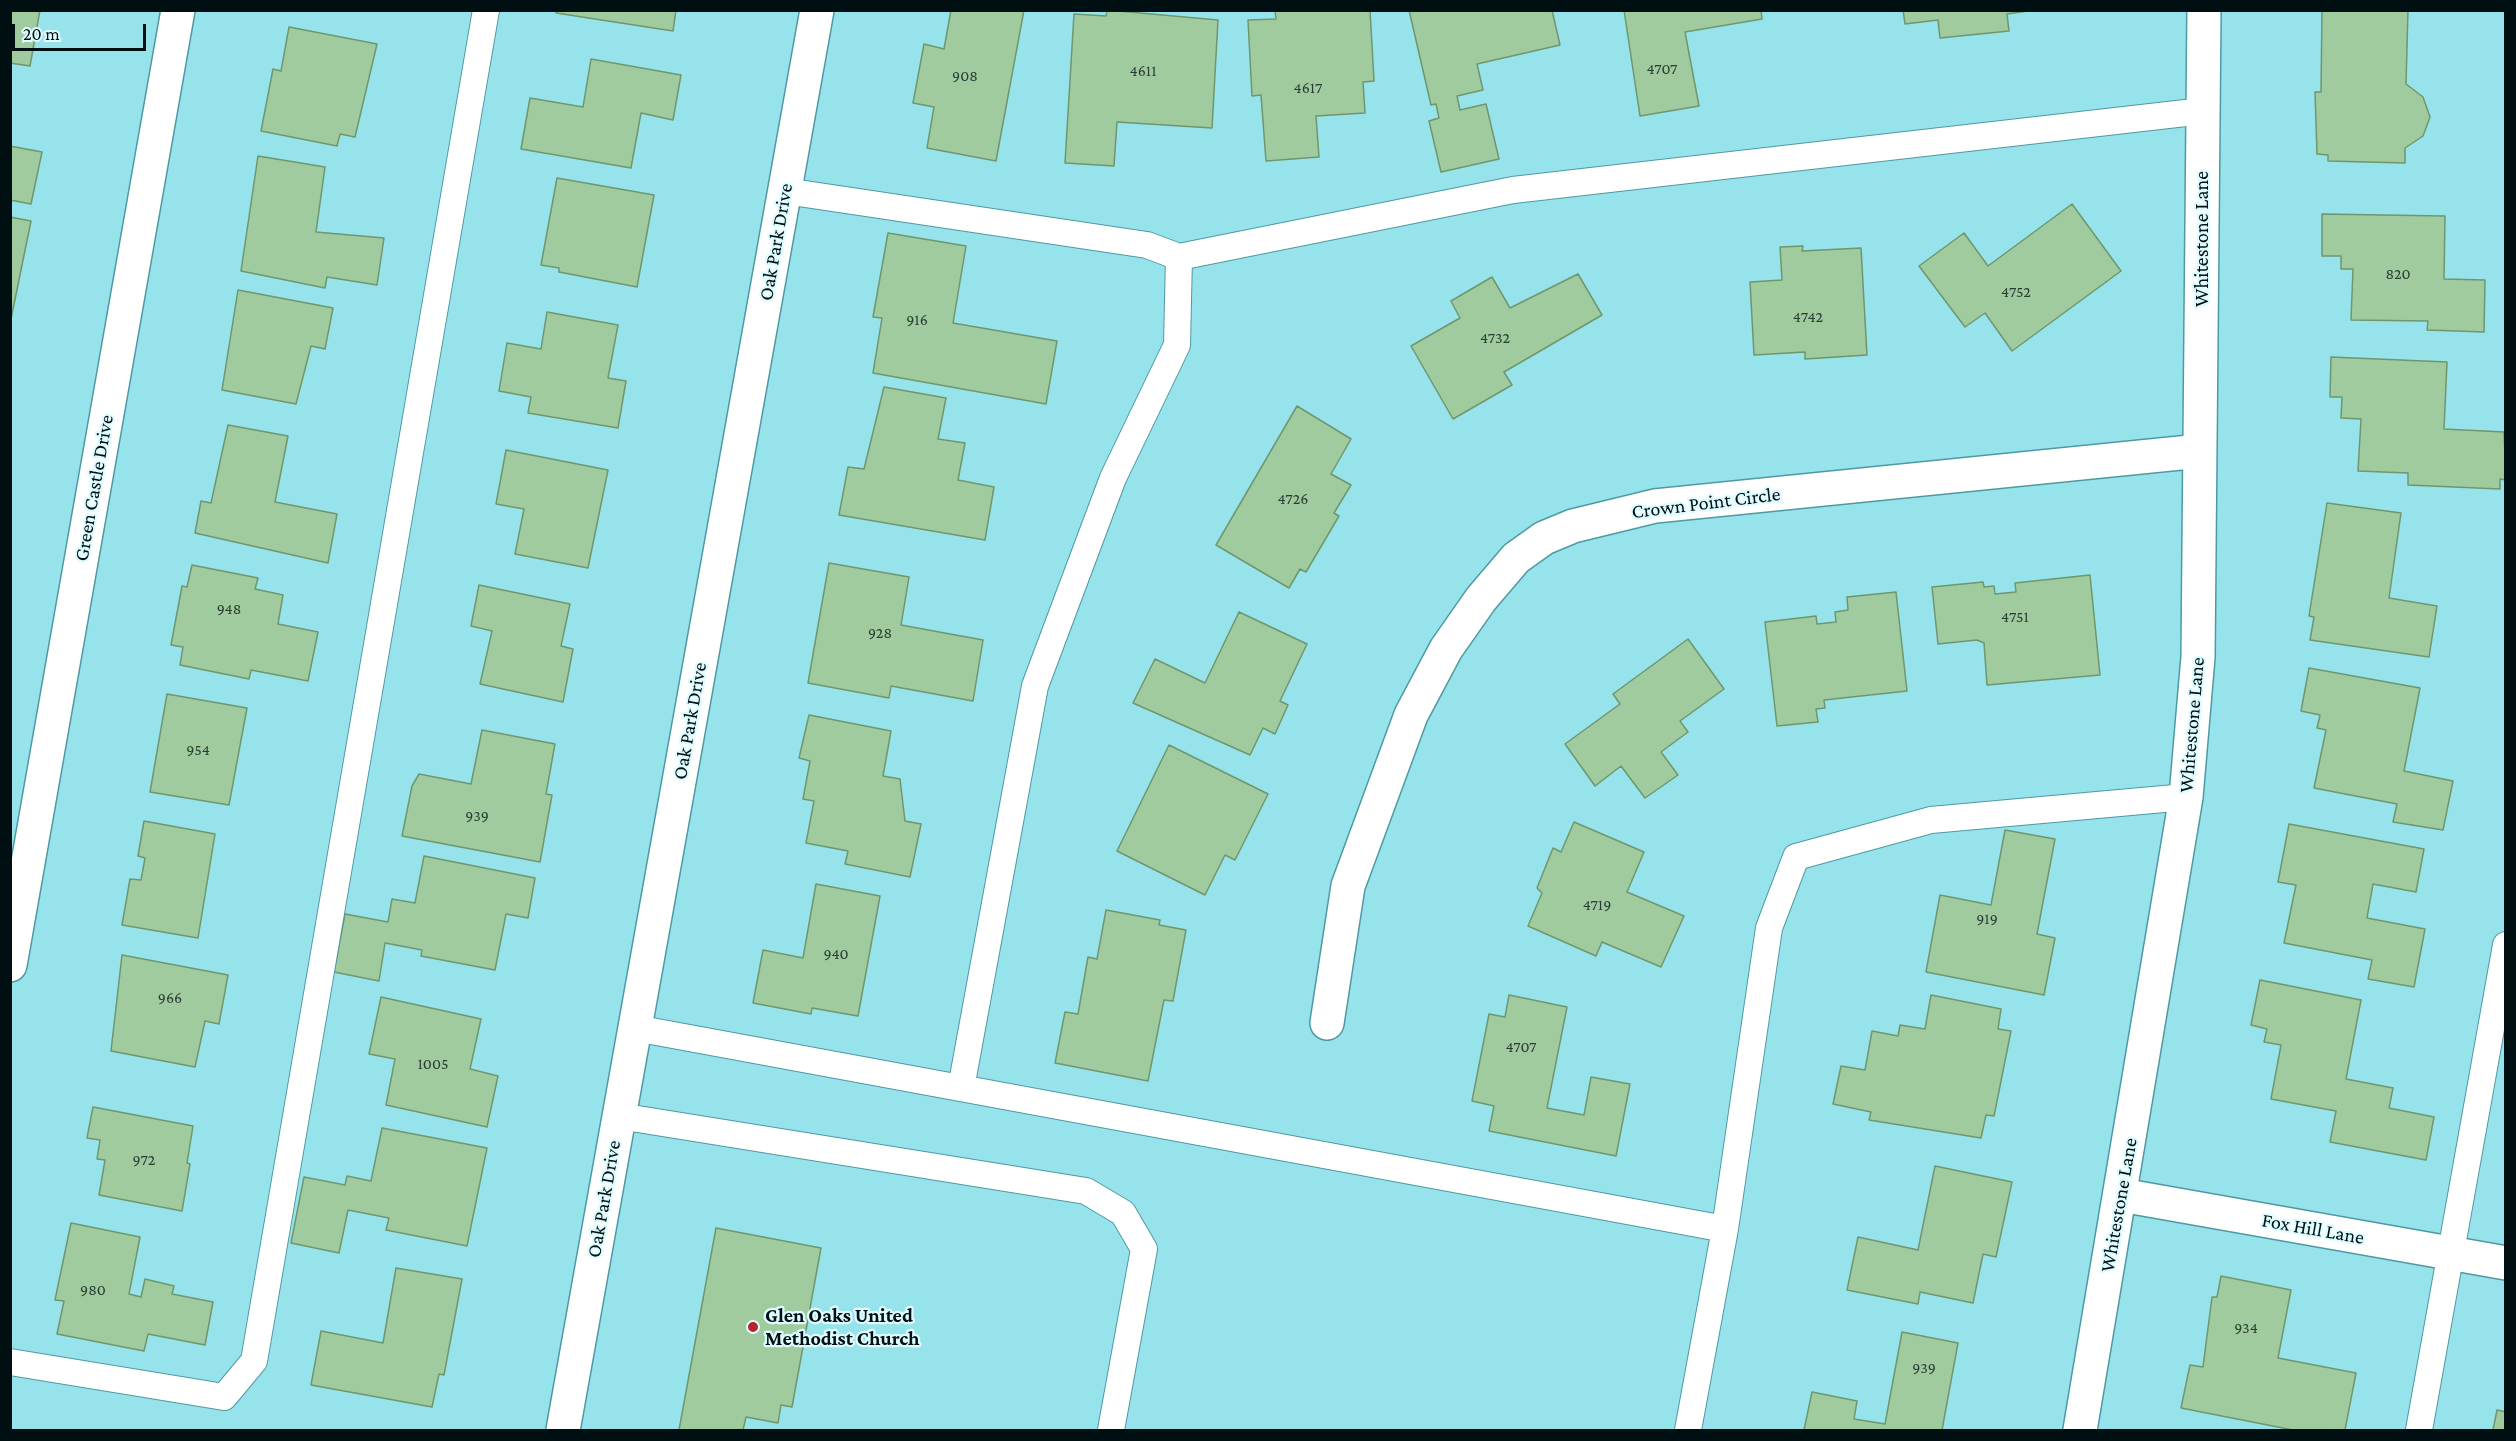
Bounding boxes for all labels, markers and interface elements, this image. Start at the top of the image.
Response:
scale bar [15,12,148,50]
text: 20 m [23,24,60,44]
house number: 4707 [1647,59,1677,79]
house number: 4611 [1130,61,1156,81]
house number: 908 [952,66,978,86]
house number: 4617 [1294,78,1322,98]
street label: Whitestone Lane [2190,171,2214,307]
street label: Oak Park Drive [754,181,798,303]
house number: 820 [2385,264,2411,284]
house number: 4752 [2001,282,2031,302]
house number: 4742 [1793,307,1823,327]
house number: 916 [906,310,928,330]
house number: 4732 [1480,328,1510,348]
street label: Green Castle Drive [69,413,119,563]
street label: Crown Point Circle [1630,482,1782,524]
house number: 4726 [1278,489,1308,509]
house number: 948 [217,599,241,619]
house number: 4751 [2001,607,2029,627]
house number: 928 [868,623,892,643]
street label: Whitestone Lane [2174,656,2210,794]
street label: Oak Park Drive [668,660,712,782]
house number: 954 [186,740,210,760]
house number: 939 [465,806,489,826]
house number: 4719 [1583,895,1611,915]
house number: 919 [1976,909,1998,929]
house number: 940 [823,944,849,964]
house number: 966 [158,988,182,1008]
house number: 4707 [1506,1037,1536,1057]
house number: 1005 [418,1054,448,1074]
street label: Whitestone Lane [2095,1136,2143,1274]
street label: Oak Park Drive [582,1138,626,1260]
house number: 972 [133,1150,155,1170]
street label: Fox Hill Lane [2260,1208,2366,1250]
house number: 980 [80,1280,106,1300]
place label: Glen Oaks United Methodist Church [765,1304,920,1351]
house number: 934 [2234,1318,2258,1338]
marker: Glen Oaks United Methodist Church [746,1320,760,1334]
house number: 939 [1912,1358,1936,1378]

